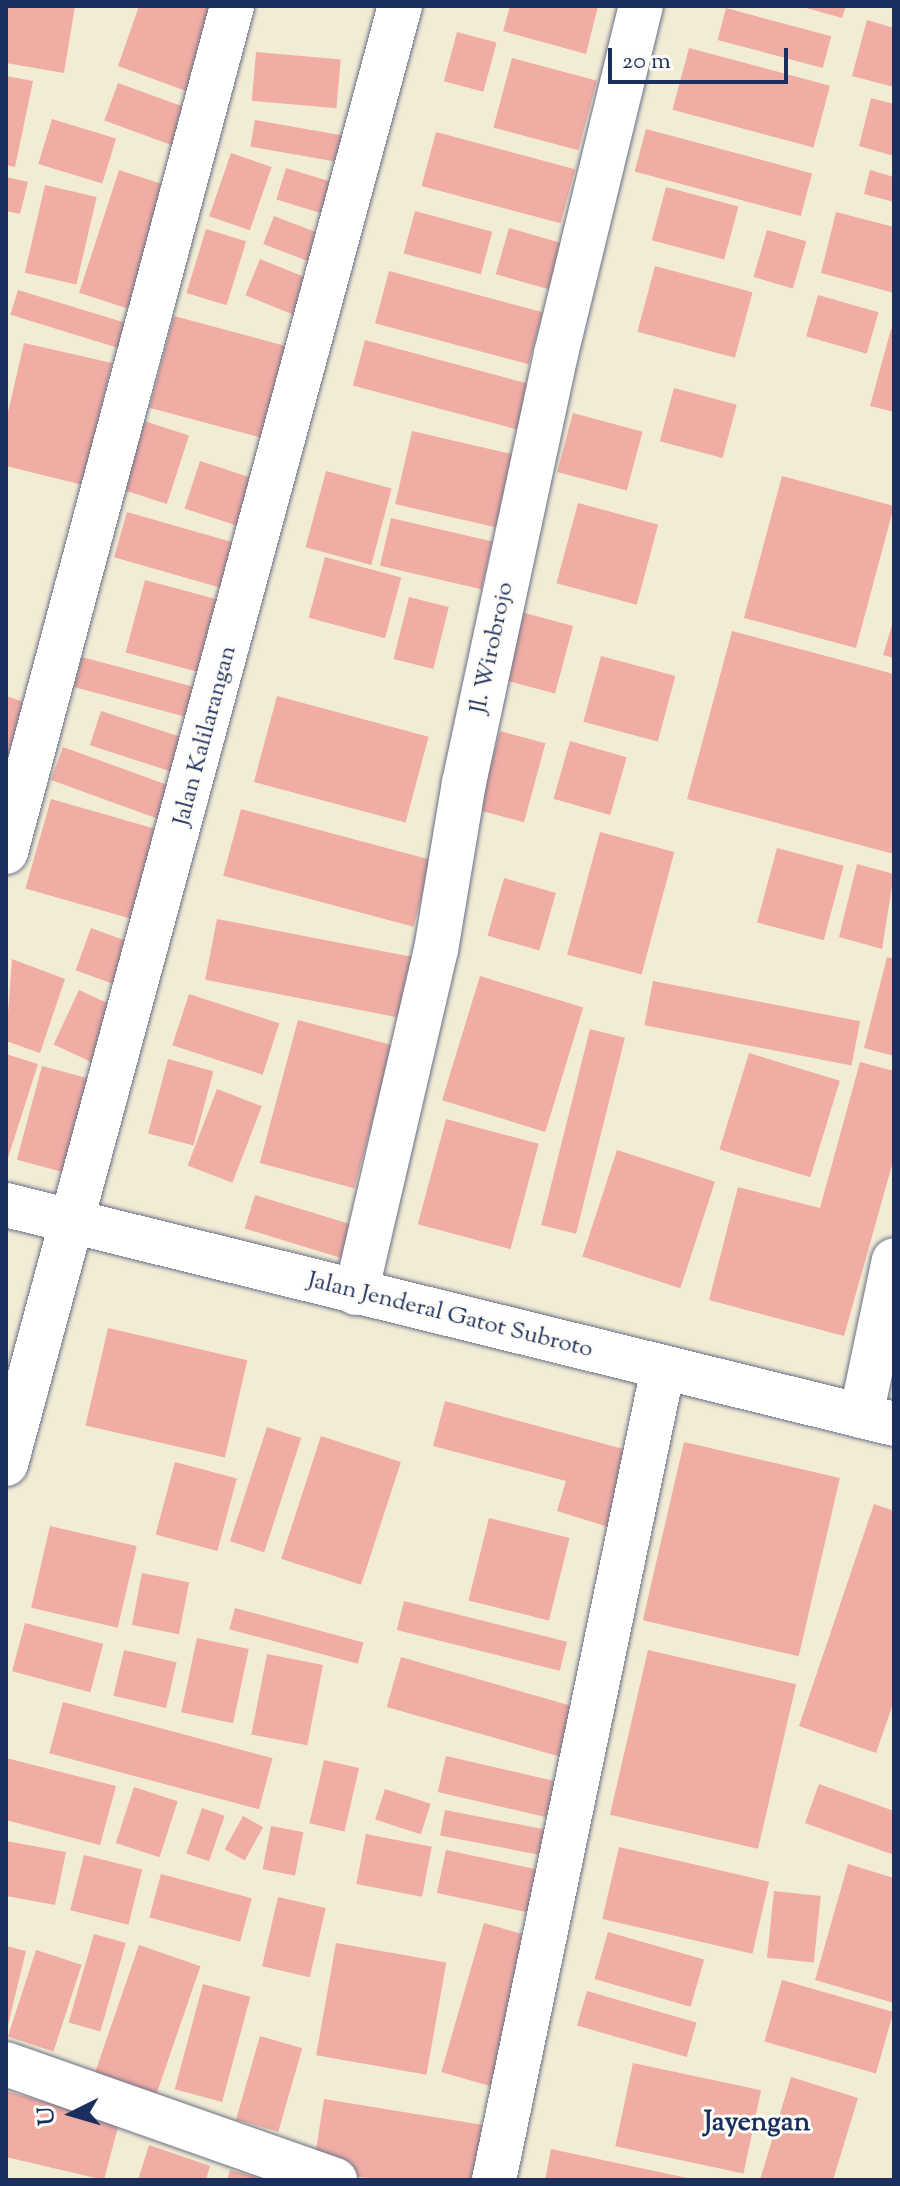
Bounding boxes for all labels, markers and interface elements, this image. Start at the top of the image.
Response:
scale bar [612,32,792,82]
text: 20 m [622,45,671,79]
street label: Jl. Wirobrojo [465,580,521,716]
street label: Jalan Kalilarangan [168,643,244,829]
street label: Jalan Jenderal Gatot Subroto [304,1267,596,1365]
north arrow [32,2074,112,2154]
text: U [31,2106,65,2126]
district label: Jayengan [704,2106,810,2140]

